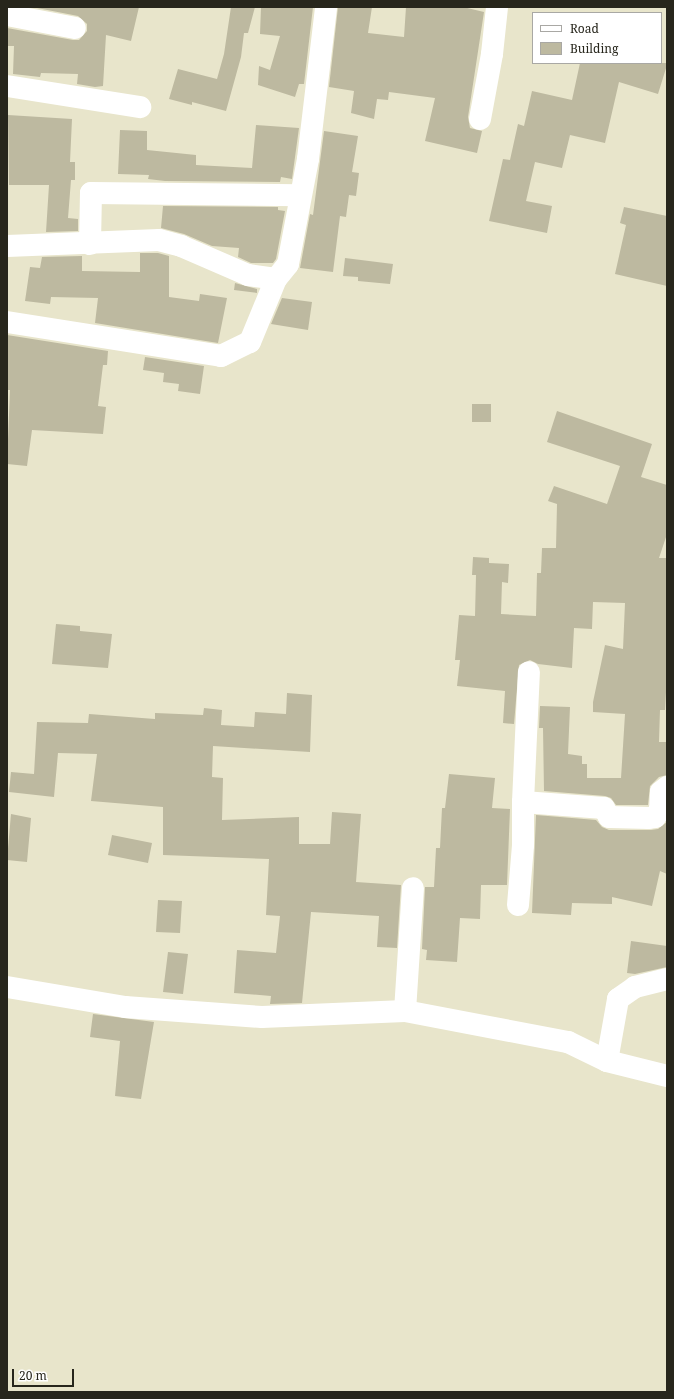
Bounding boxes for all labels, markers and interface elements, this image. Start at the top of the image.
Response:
legend [532,12,662,64]
text: Road [570,20,599,37]
text: Building [570,40,618,57]
scale bar [14,1361,76,1387]
text: 20 m [19,1367,47,1384]

